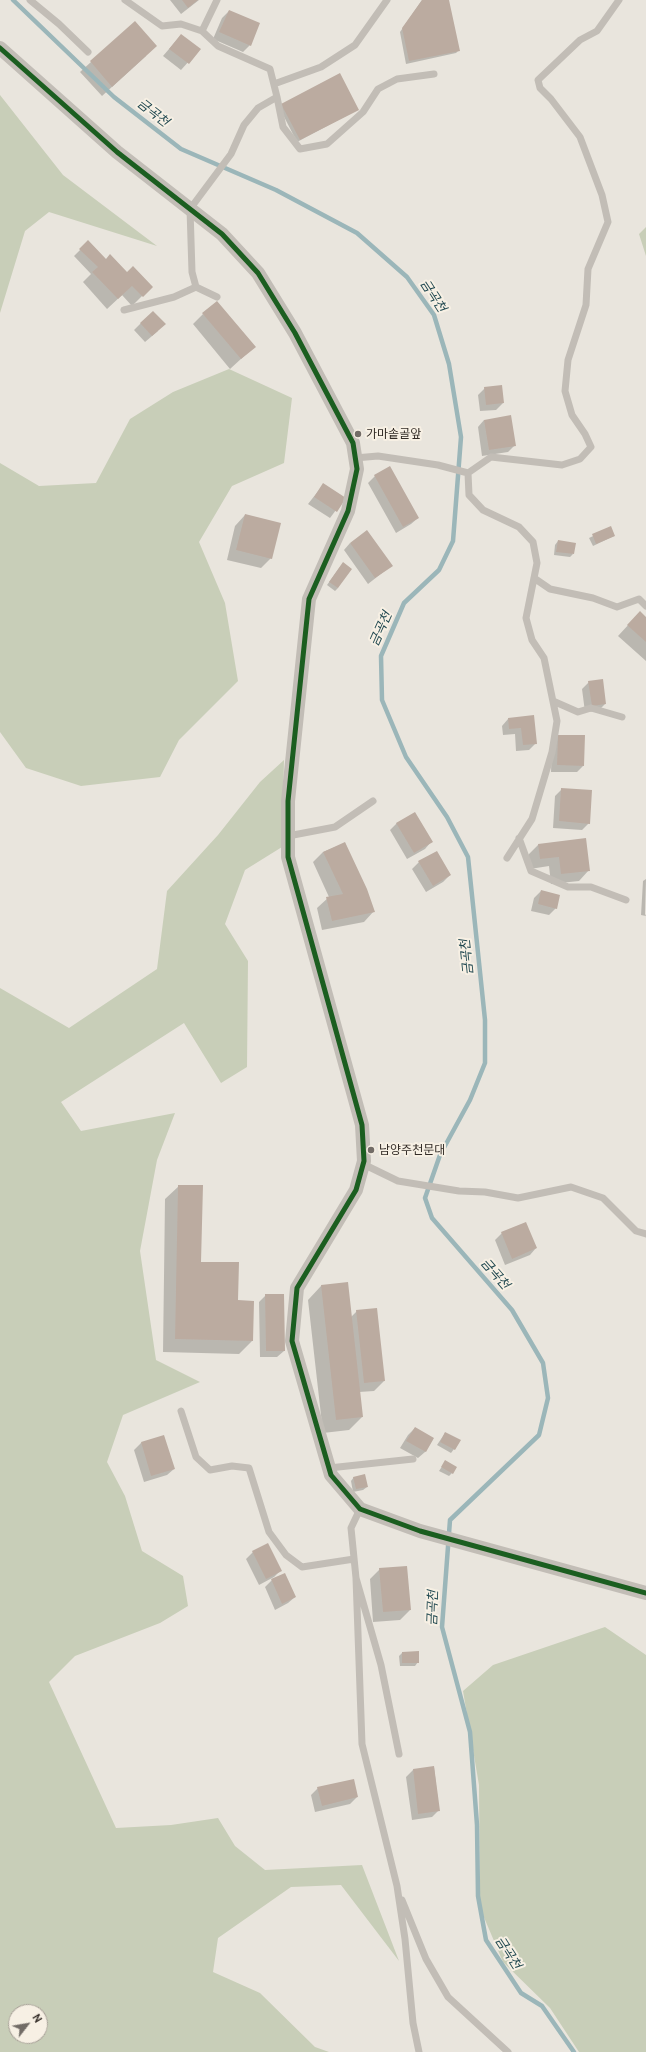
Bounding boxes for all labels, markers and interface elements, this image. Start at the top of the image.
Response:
water label: 금곡천 [134,96,172,130]
water label: 금곡천 [417,277,449,315]
place label: 가마솥골앞 [366,427,421,441]
marker: 가마솥골앞 [353,429,363,439]
water label: 금곡천 [367,609,395,649]
water label: 금곡천 [457,938,477,976]
place label: 남양주천문대 [379,1143,445,1157]
marker: 남양주천문대 [366,1145,376,1155]
water label: 금곡천 [477,1255,513,1293]
water label: 금곡천 [425,1590,441,1626]
water label: 금곡천 [492,1934,524,1972]
north arrow [8,2004,48,2044]
text: N [29,2011,45,2025]

